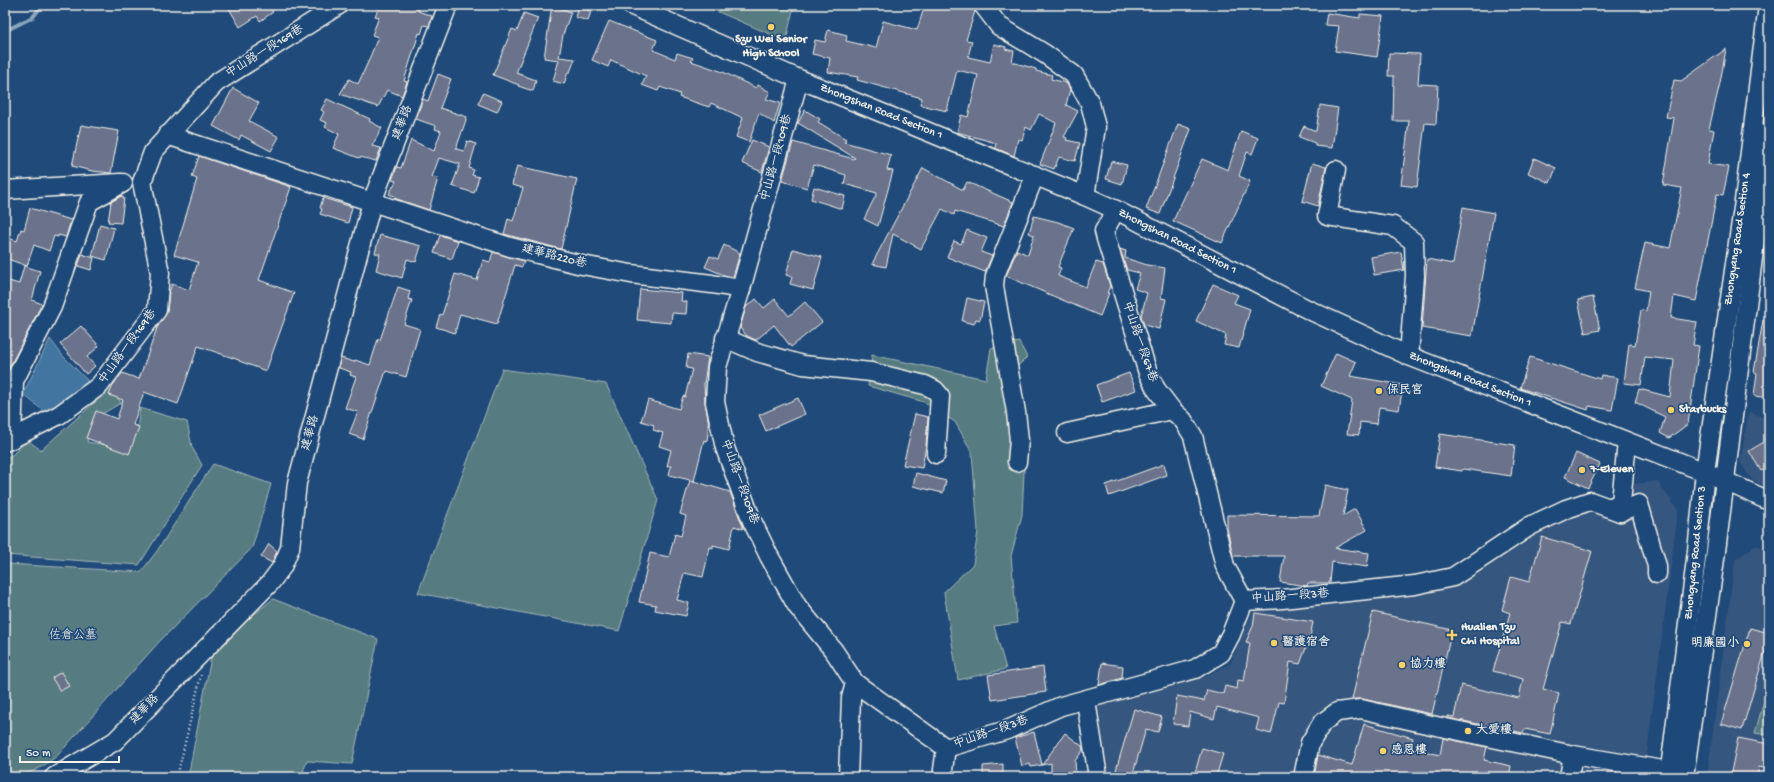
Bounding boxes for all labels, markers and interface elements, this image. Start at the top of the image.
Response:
street label: 中山路一段169巷 [223,22,306,82]
marker: Szu Wei Senior High School [766,22,776,32]
place label: Szu Wei Senior High School [735,33,809,61]
street label: Zhongshan Road Section 1 [818,81,945,143]
street label: 建華路 [389,103,416,142]
street label: 中山路一段109巷 [758,113,795,203]
street label: Zhongyang Road Section 4 [1722,171,1754,306]
street label: Zhongshan Road Section 1 [1115,206,1239,278]
street label: 建華路220巷 [520,241,588,272]
street label: 中山路一段67巷 [1119,300,1160,384]
street label: 中山路一段169巷 [95,306,160,387]
street label: Zhongshan Road Section 1 [1407,349,1534,411]
place label: 保民宮 [1387,383,1423,398]
marker: 保民宮 [1374,386,1384,396]
place label: Starbucks [1679,403,1727,417]
marker: Starbucks [1666,405,1676,415]
street label: 建華路 [299,414,322,452]
street label: 中山路一段109巷 [717,437,762,527]
place label: 7-Eleven [1589,463,1634,477]
marker: 7-Eleven [1577,465,1587,475]
street label: Zhongyang Road Section 3 [1682,485,1710,621]
street label: 中山路一段3巷 [1250,586,1330,607]
place label: Hualien Tzu Chi Hospital [1460,621,1520,649]
park label: 佐倉公墓 [49,628,97,643]
marker: Hualien Tzu Chi Hospital [1446,629,1458,641]
place label: 醫護宿舍 [1282,634,1330,650]
place label: 明廉國小 [1691,636,1739,651]
marker: 醫護宿舍 [1269,638,1279,648]
marker: 明廉國小 [1742,639,1752,649]
place label: 協力樓 [1410,656,1446,672]
marker: 協力樓 [1397,660,1407,670]
street label: 建華路 [127,691,163,728]
street label: 中山路一段3巷 [951,713,1030,752]
place label: 大愛樓 [1476,723,1512,738]
marker: 大愛樓 [1463,726,1473,736]
scale bar [20,738,119,764]
place label: 感恩樓 [1391,742,1427,758]
marker: 感恩樓 [1378,746,1388,756]
text: 50 m [26,747,51,761]

